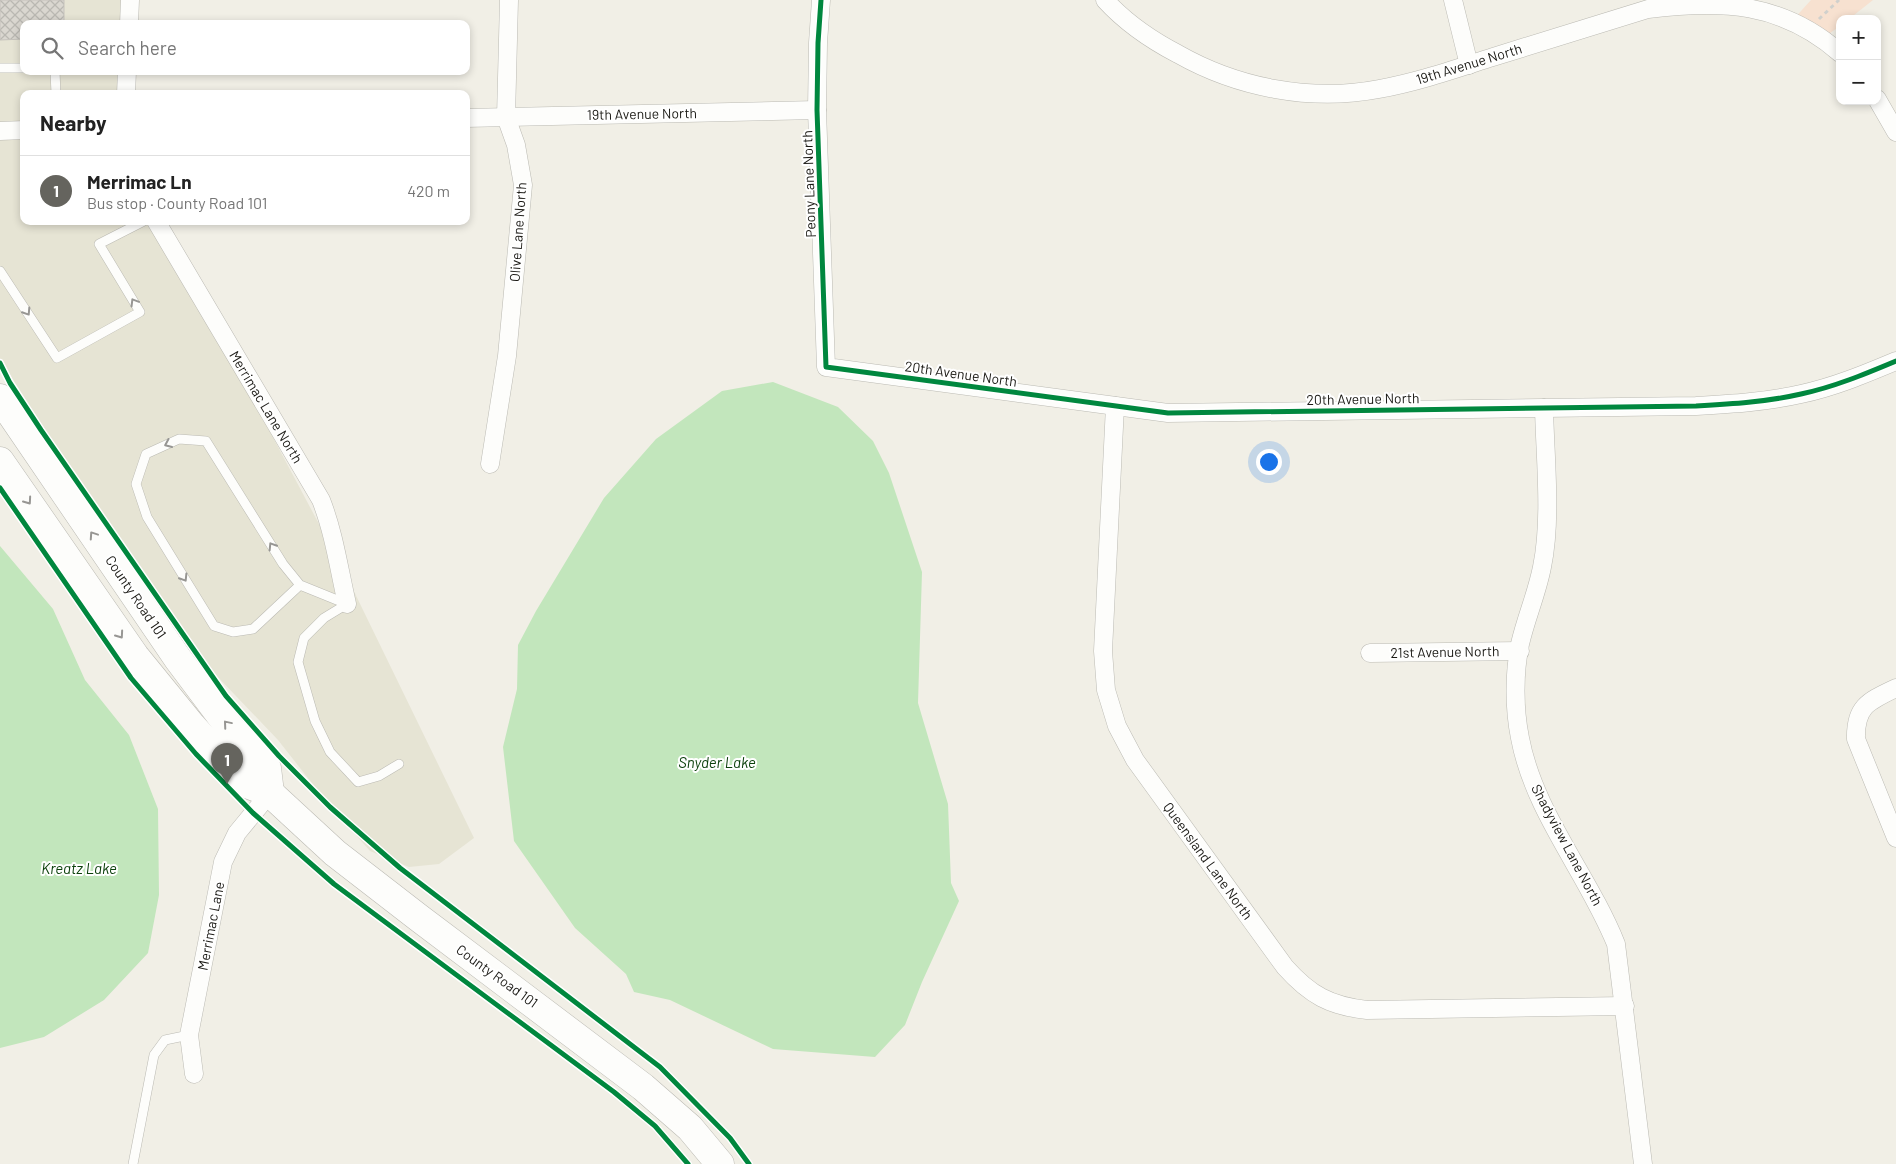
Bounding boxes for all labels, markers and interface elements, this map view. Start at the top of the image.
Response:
map controls [1836,15,1881,105]
button: + [1836,15,1881,60]
search box [20,20,470,75]
icon: search [38,34,66,62]
text: Search here [78,36,177,59]
street label: 19th Avenue North [1414,39,1524,88]
button: − [1836,60,1881,105]
street label: 19th Avenue North [587,104,697,123]
text: Nearby [40,110,106,135]
street label: Peony Lane North [798,130,819,238]
text: Merrimac Ln [87,170,192,193]
text: 1 [53,181,59,200]
text: 420 m [407,181,450,200]
street label: Olive Lane North [506,181,529,282]
text: Bus stop · County Road 101 [87,193,267,212]
one-way arrow [130,298,140,307]
one-way arrow [20,307,30,316]
street label: Merrimac Lane North [226,348,307,466]
street label: 20th Avenue North [904,357,1018,390]
street label: 20th Avenue North [1306,389,1420,408]
one-way arrow [164,438,173,449]
your location [1256,449,1282,475]
one-way arrow [22,495,31,505]
one-way arrow [90,531,99,540]
one-way arrow [268,542,278,551]
street label: County Road 101 [102,552,170,642]
one-way arrow [178,573,188,582]
one-way arrow [114,629,123,639]
street label: 21st Avenue North [1390,642,1500,661]
one-way arrow [224,721,233,730]
pin: 1 [211,743,243,784]
water label: Snyder Lake [678,753,756,771]
street label: Shadyview Lane North [1528,781,1607,908]
street label: Queensland Lane North [1160,799,1257,923]
water label: Kreatz Lake [41,859,117,877]
street label: Merrimac Lane [194,880,227,972]
street label: County Road 101 [453,940,541,1011]

